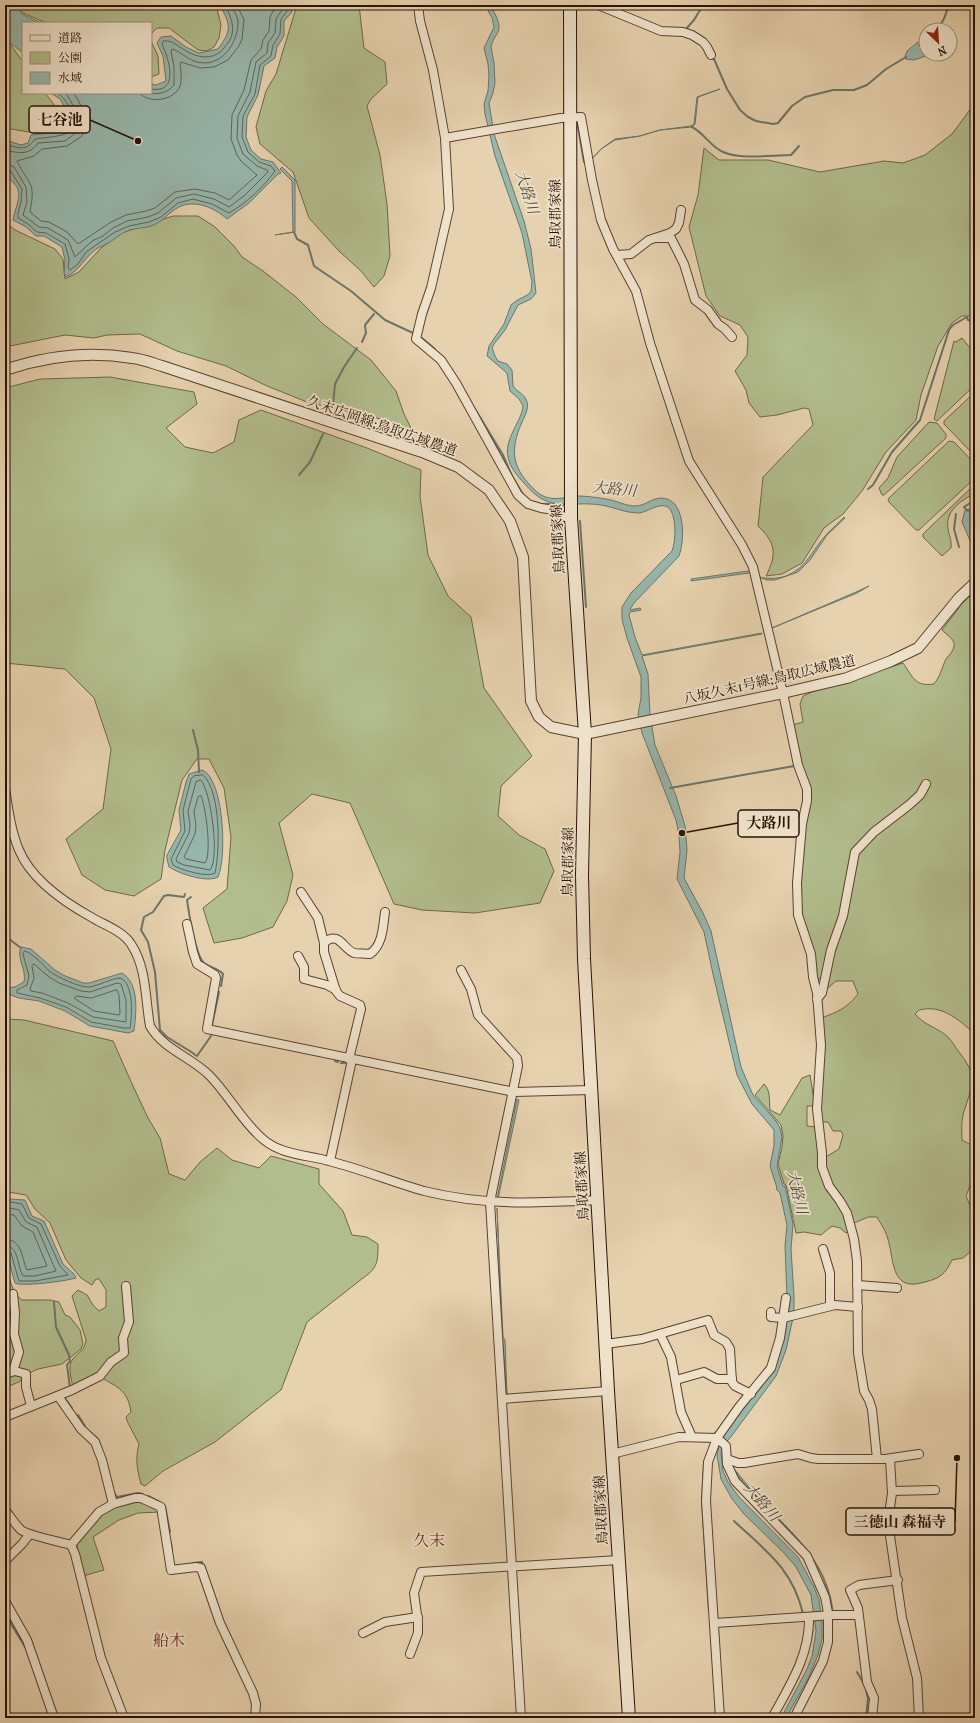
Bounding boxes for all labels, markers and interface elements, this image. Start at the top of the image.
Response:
legend [22,22,152,94]
north arrow [918,22,958,62]
text: 道路 [58,31,82,45]
text: N [935,43,949,59]
text: 公園 [58,51,82,65]
text: 水域 [58,71,82,85]
callout: 七谷池 [29,106,90,133]
text: 七谷池 [37,111,83,129]
water label: 大路川 [511,168,543,218]
street label: 鳥取郡家線 [547,179,564,249]
street label: 久末広岡線;鳥取広域農道 [305,392,459,460]
water label: 大路川 [591,478,639,500]
street label: 鳥取郡家線 [548,504,568,574]
street label: 八坂久末1号線;鳥取広域農道 [681,652,857,708]
callout: 大路川 [738,810,799,837]
text: 大路川 [746,814,792,832]
street label: 鳥取郡家線 [559,827,577,897]
street label: 鳥取郡家線 [572,1151,592,1221]
water label: 大路川 [783,1168,812,1218]
street label: 鳥取郡家線 [591,1475,611,1545]
water label: 大路川 [740,1479,785,1526]
callout: 三徳山 森福寺 [846,1508,955,1535]
text: 三徳山 森福寺 [853,1513,947,1531]
district label: 久末 [413,1531,445,1550]
district label: 船木 [153,1631,185,1650]

